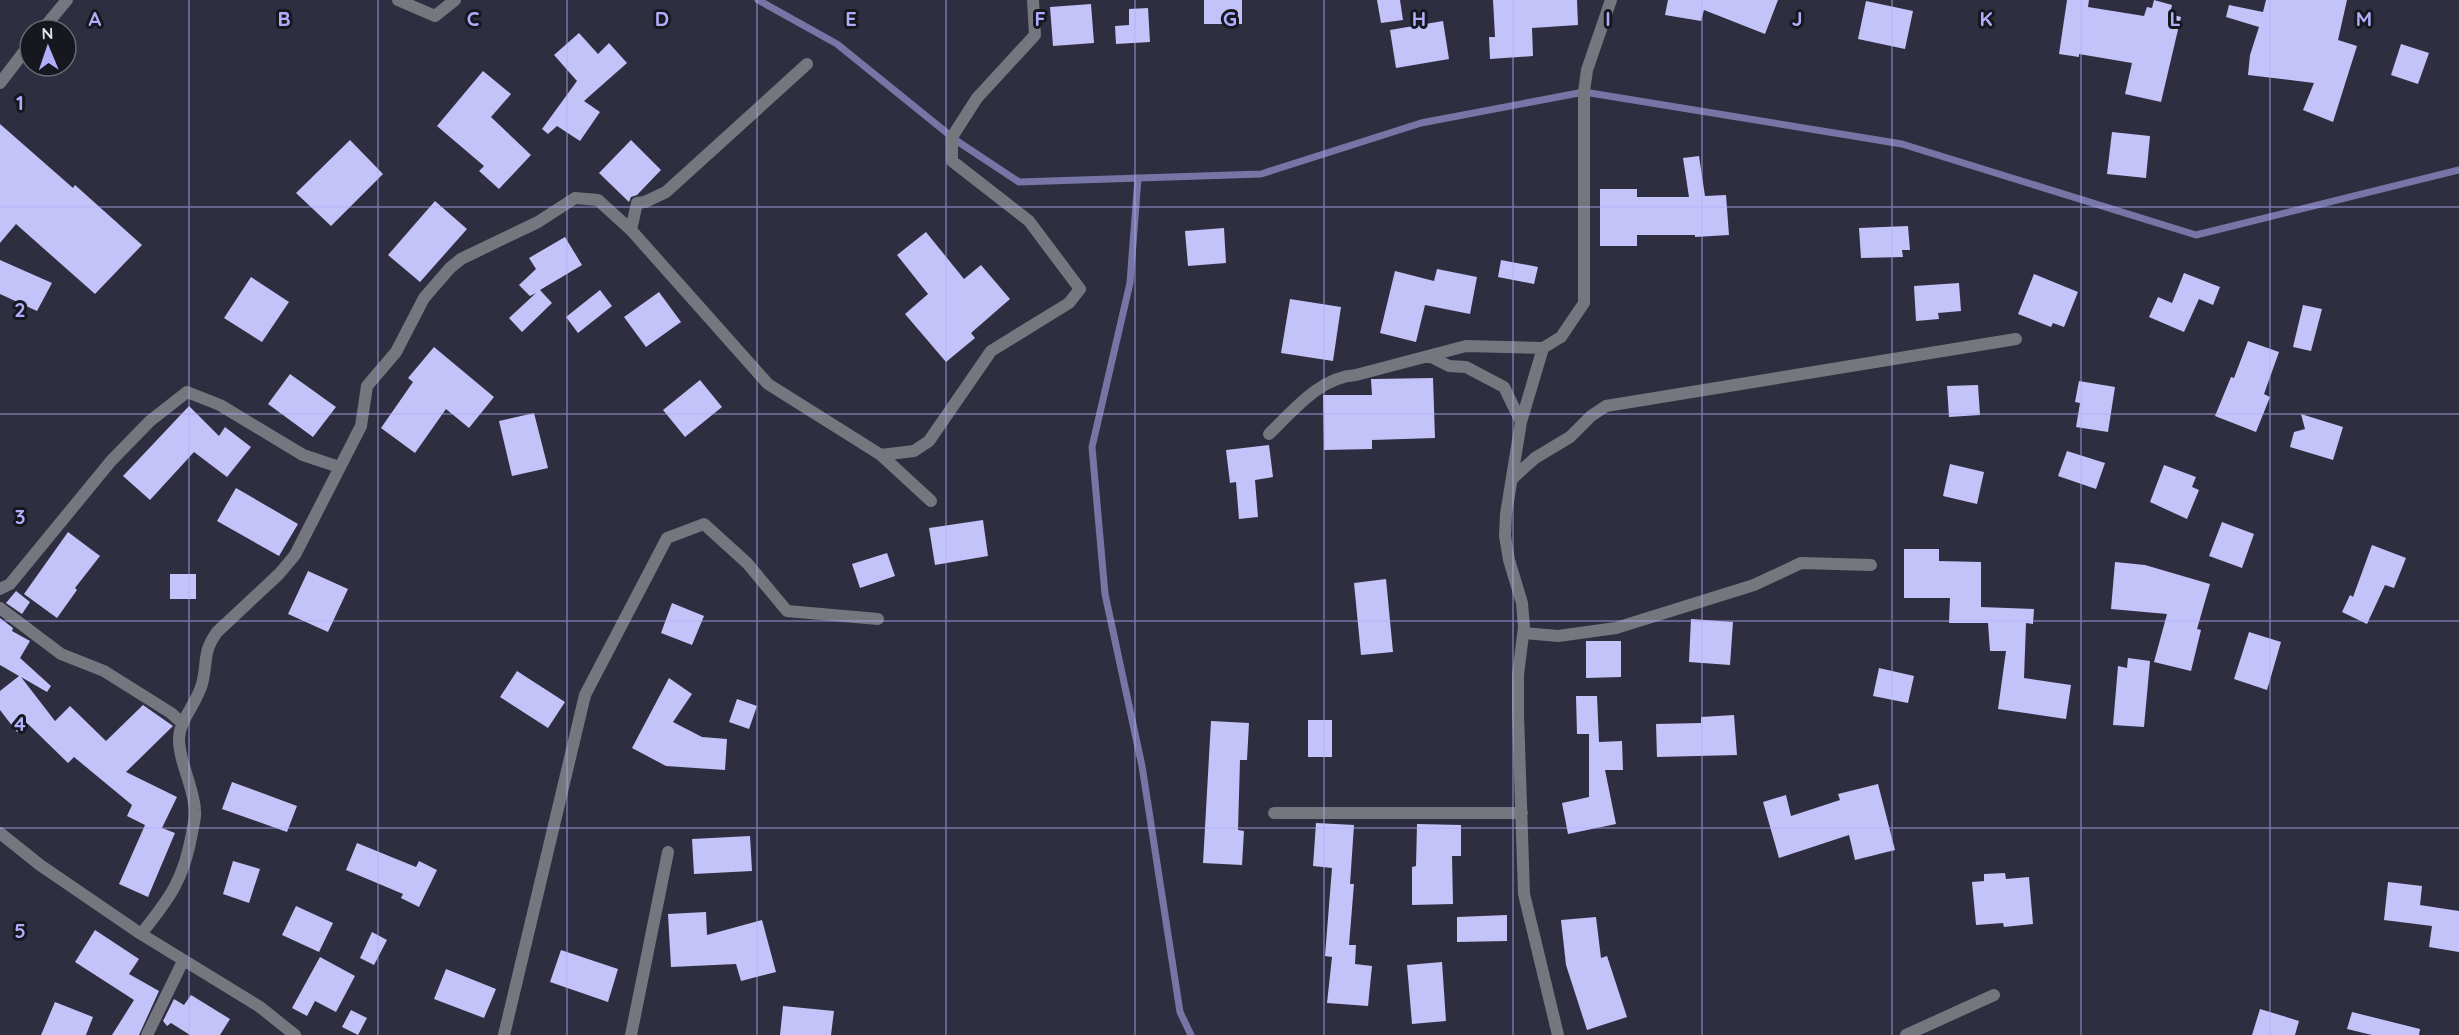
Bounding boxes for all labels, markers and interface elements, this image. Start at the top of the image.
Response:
text: A [89,6,102,31]
text: B [277,6,291,31]
text: C [467,6,480,31]
text: D [655,6,669,31]
text: E [845,6,857,31]
text: F [1034,6,1046,31]
text: G [1223,6,1237,31]
text: H [1412,6,1426,31]
text: I [1605,6,1611,31]
text: J [1791,6,1803,31]
text: K [1979,6,1993,31]
text: L [2169,6,2181,31]
text: M [2356,6,2372,31]
north arrow [18,18,78,78]
text: N [41,23,54,43]
text: 1 [16,90,24,115]
text: 2 [14,297,26,322]
text: 3 [15,504,25,529]
text: 4 [14,711,26,736]
text: 5 [14,918,26,943]

